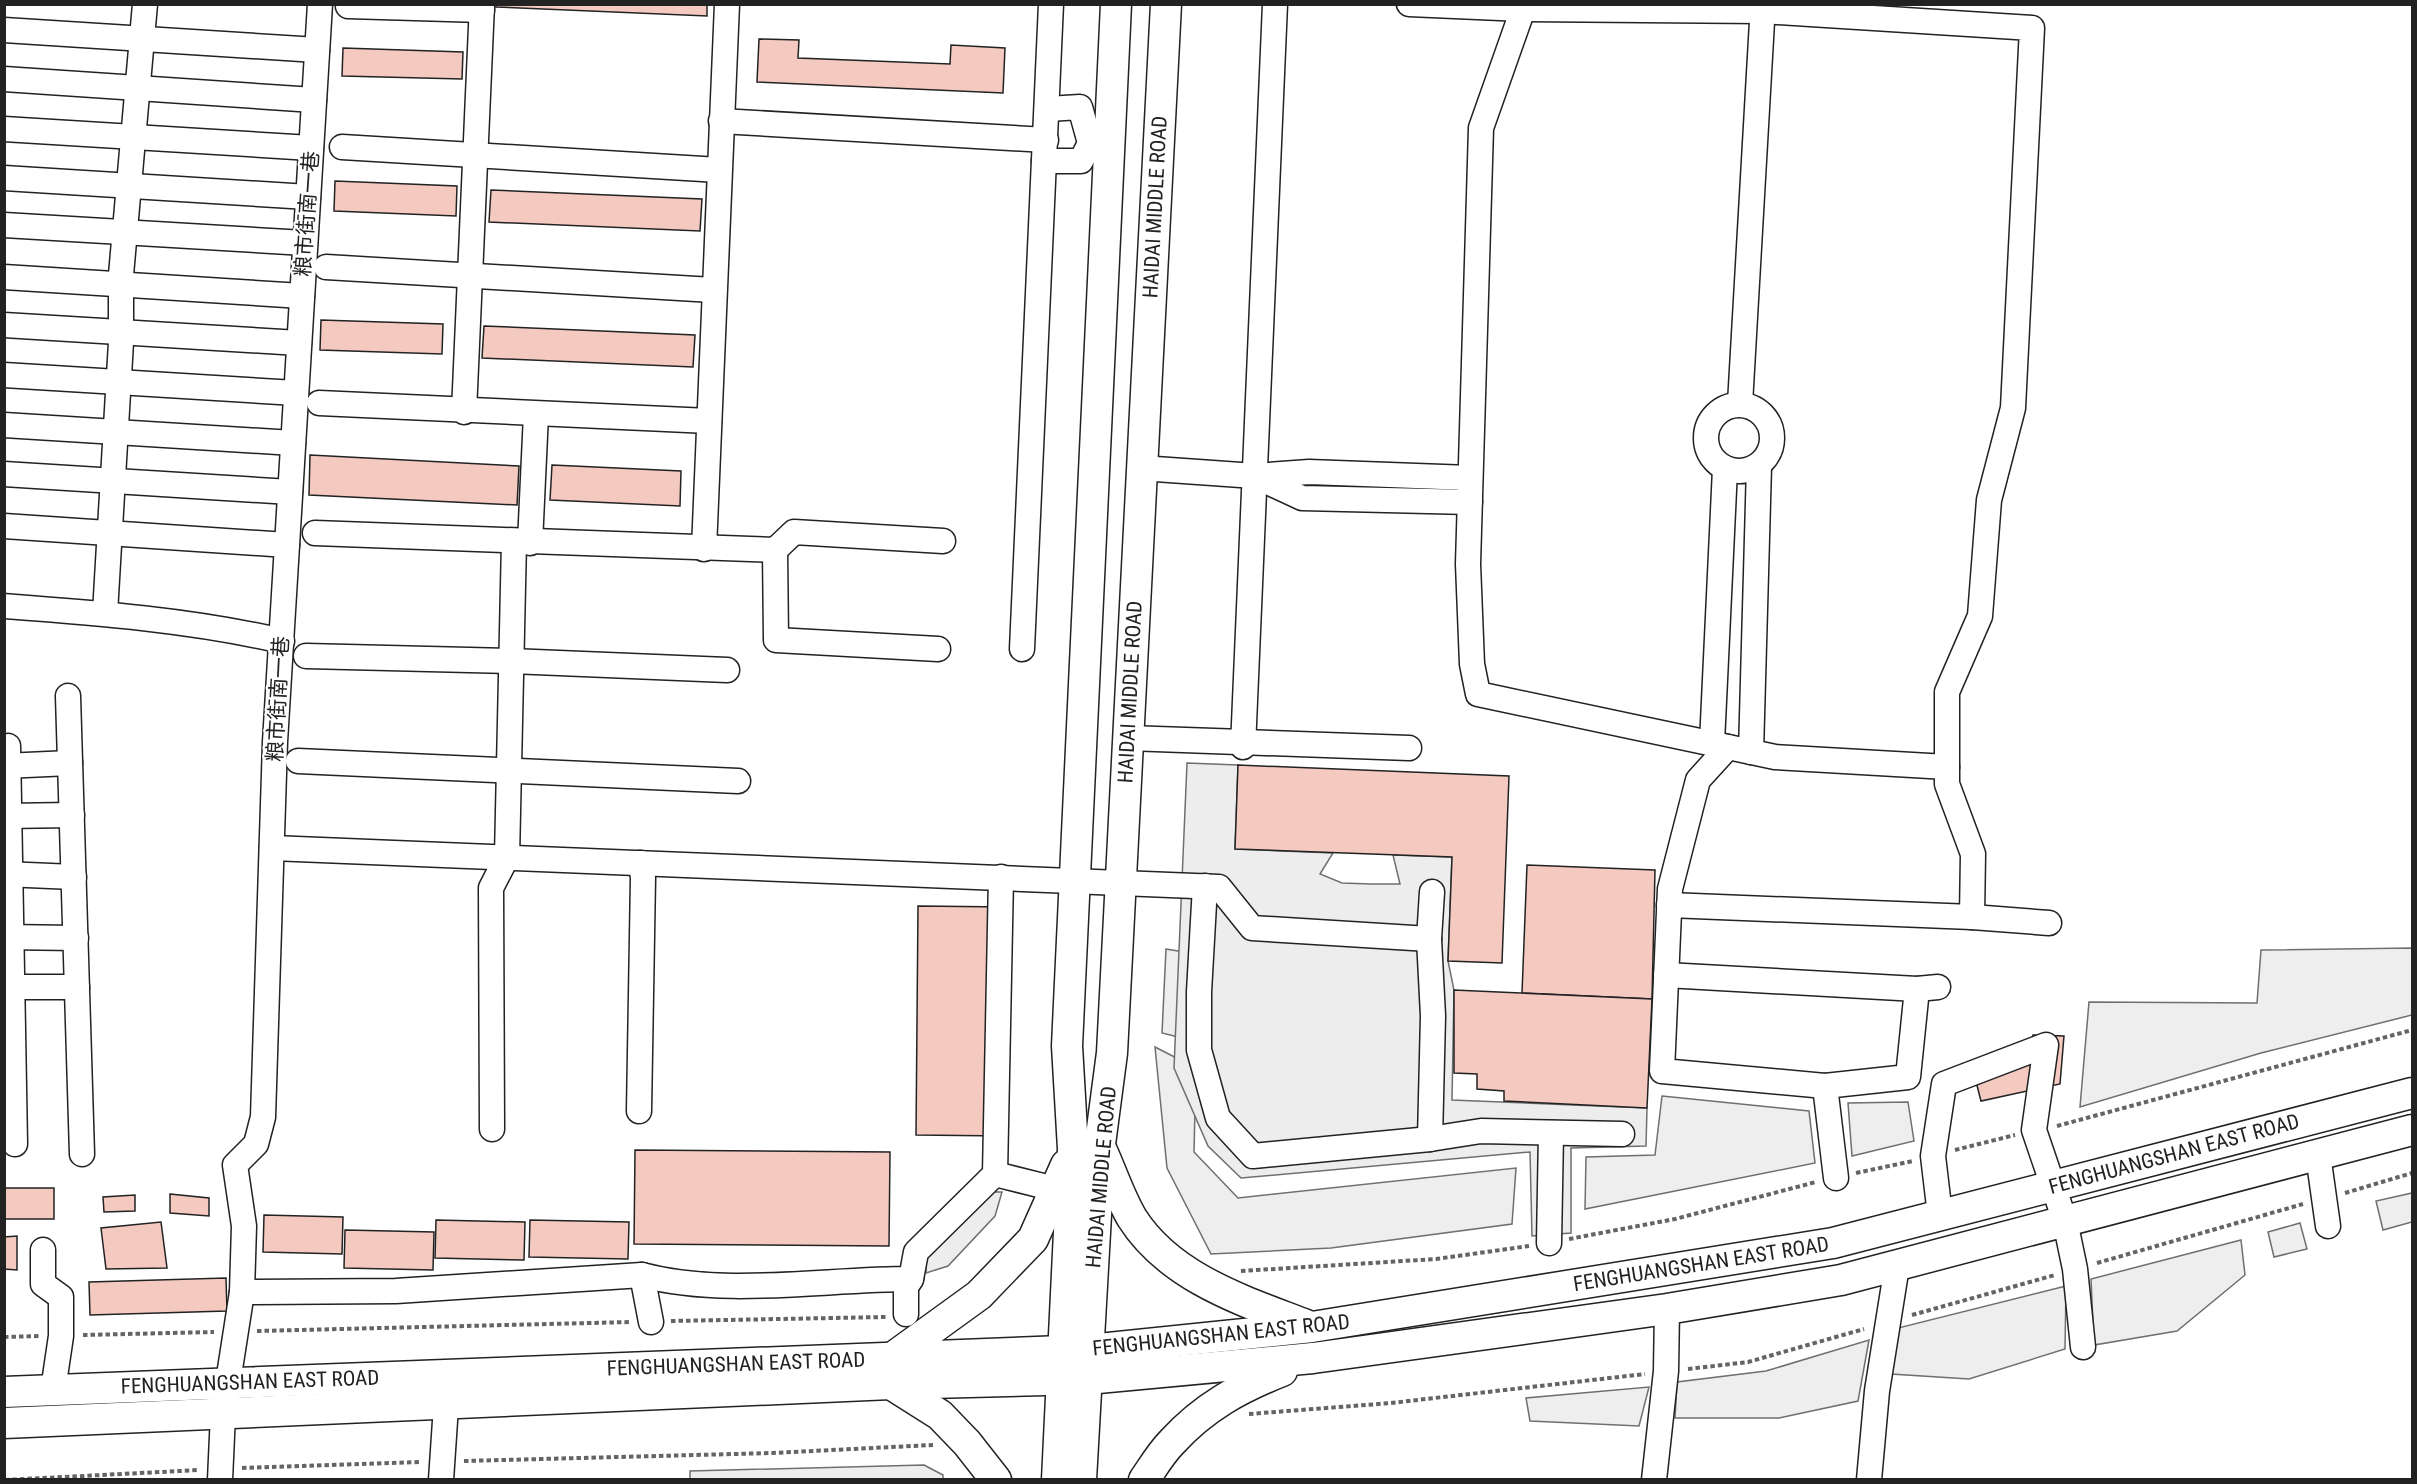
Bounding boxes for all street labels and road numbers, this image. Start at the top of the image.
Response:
street label: HAIDAI MIDDLE ROAD [1138,115,1172,299]
street label: 粮市街南一巷 [291,150,323,278]
street label: HAIDAI MIDDLE ROAD [1113,600,1147,784]
street label: 粮市街南一巷 [263,635,293,763]
street label: HAIDAI MIDDLE ROAD [1081,1085,1121,1269]
street label: FENGHUANGSHAN EAST ROAD [2046,1109,2302,1199]
street label: FENGHUANGSHAN EAST ROAD [1571,1232,1831,1296]
street label: FENGHUANGSHAN EAST ROAD [1091,1310,1351,1360]
street label: FENGHUANGSHAN EAST ROAD [606,1347,866,1381]
street label: FENGHUANGSHAN EAST ROAD [120,1365,380,1399]

